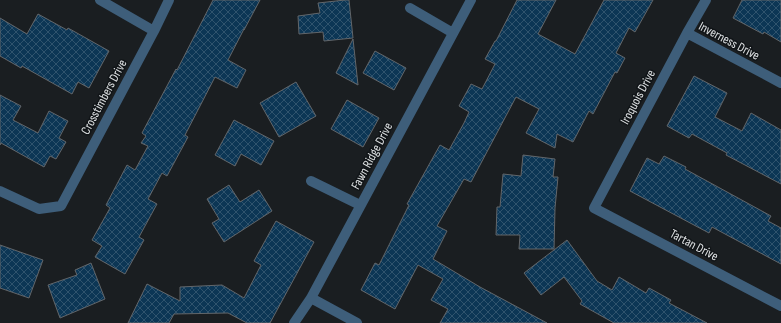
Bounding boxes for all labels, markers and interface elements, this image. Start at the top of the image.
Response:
street label: Inverness Drive [696,18,762,64]
street label: Crosstimbers Drive [78,57,130,137]
street label: Iroquois Drive [617,67,659,127]
street label: Fawn Ridge Drive [348,120,396,192]
street label: Tartan Drive [667,226,721,264]

